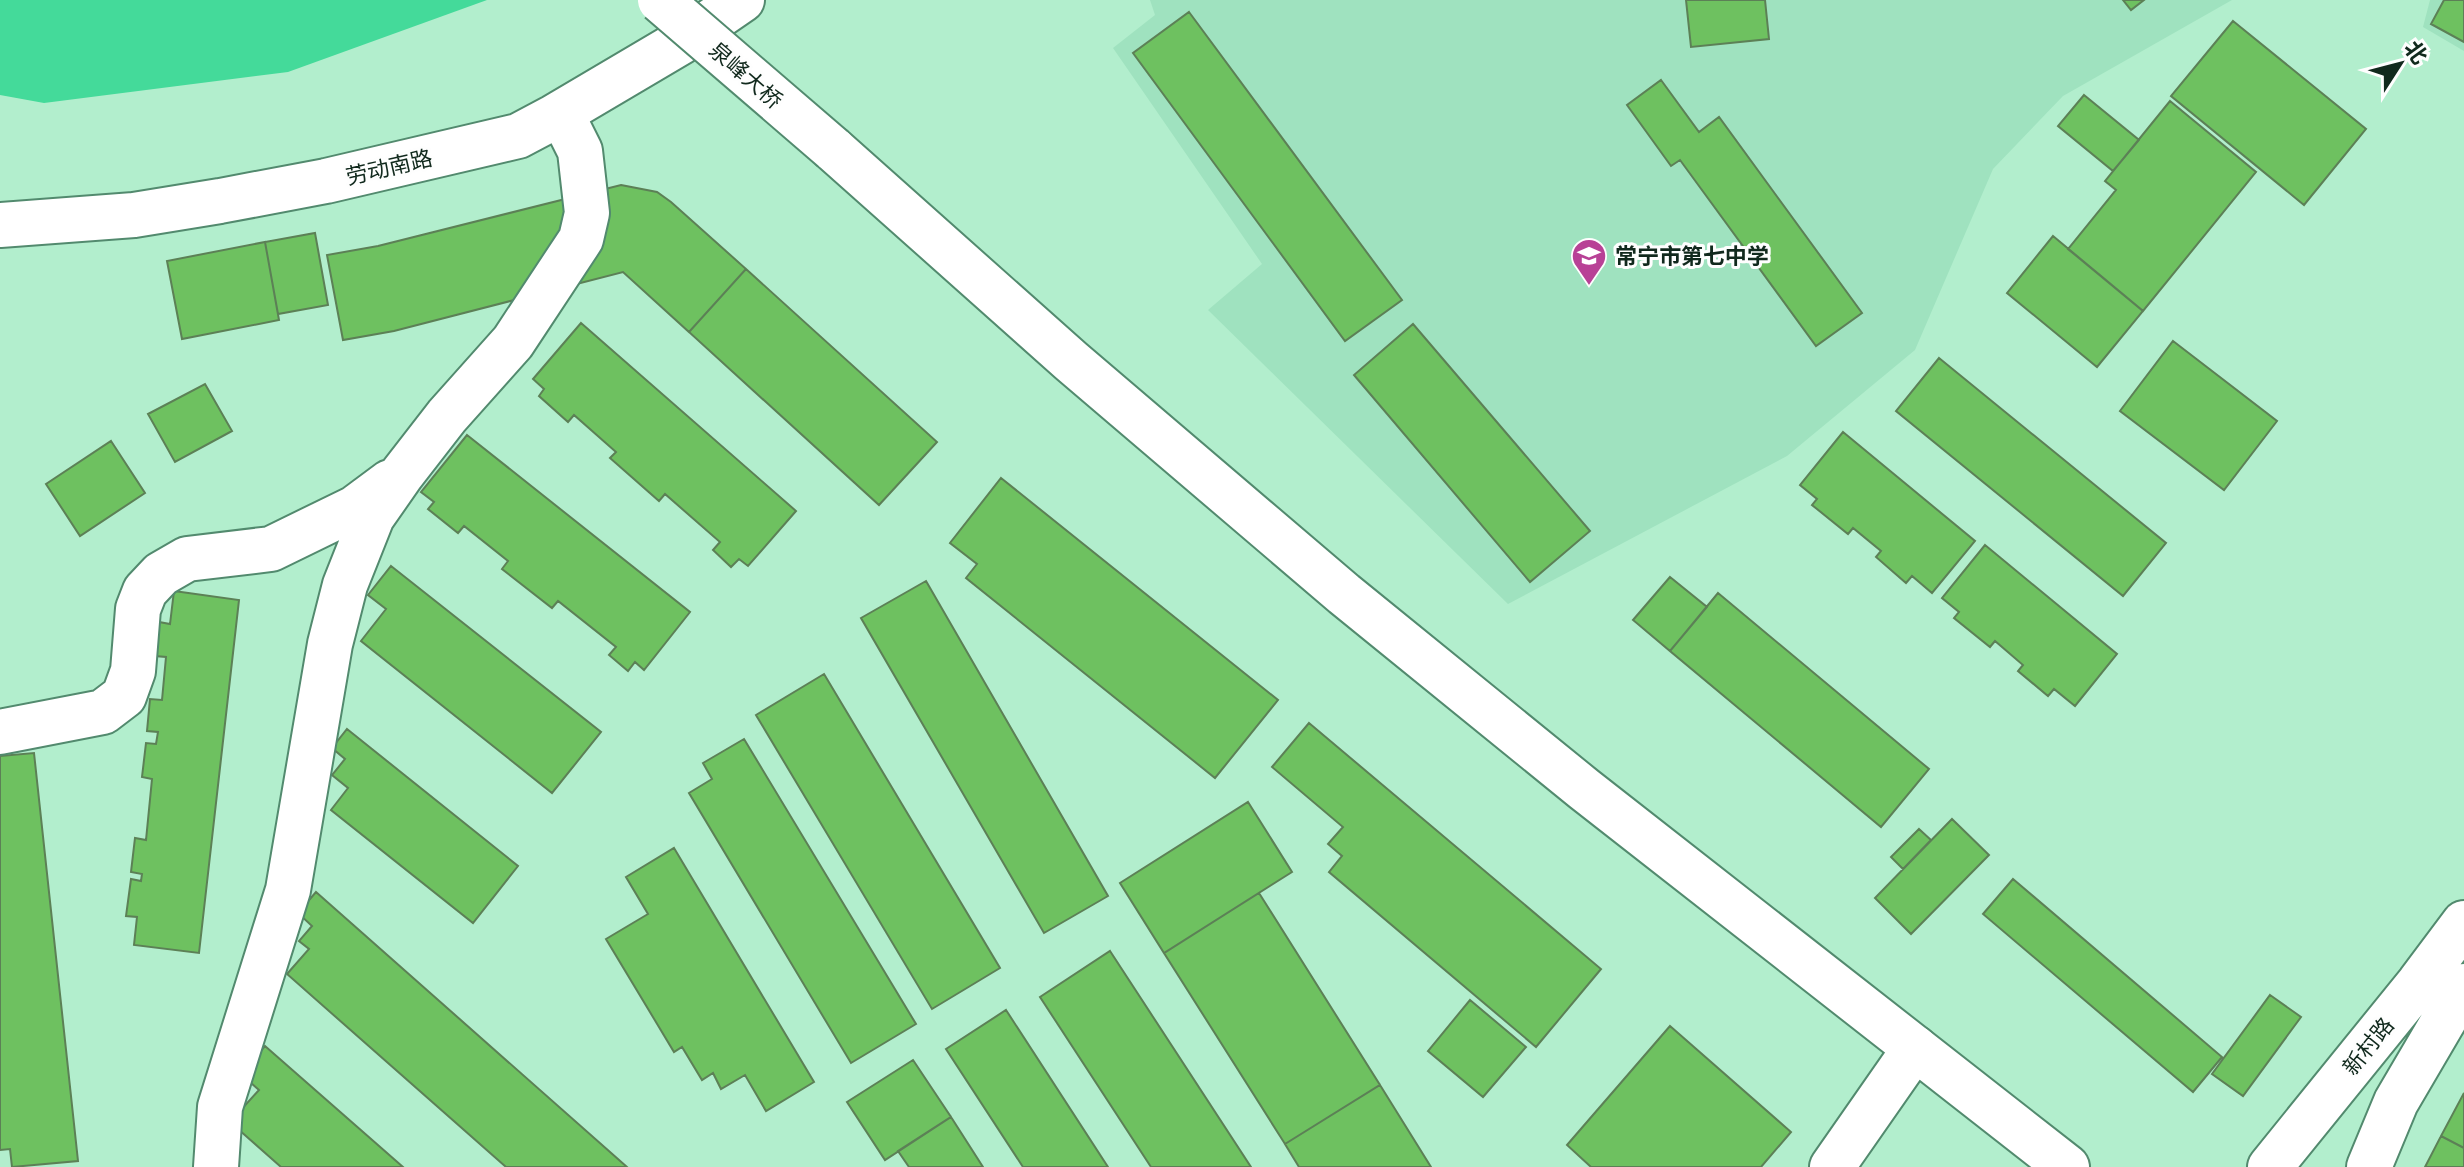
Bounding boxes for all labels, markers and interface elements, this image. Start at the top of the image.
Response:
north arrow [2360,24,2440,104]
street label: 泉峰大桥 [702,35,789,116]
text: 北 [2397,35,2435,71]
street label: 劳动南路 [343,142,435,192]
school or university icon: 常宁市第七中学 [1570,237,1608,287]
place label: 常宁市第七中学 [1615,241,1769,272]
street label: 新村路 [2336,1011,2401,1082]

